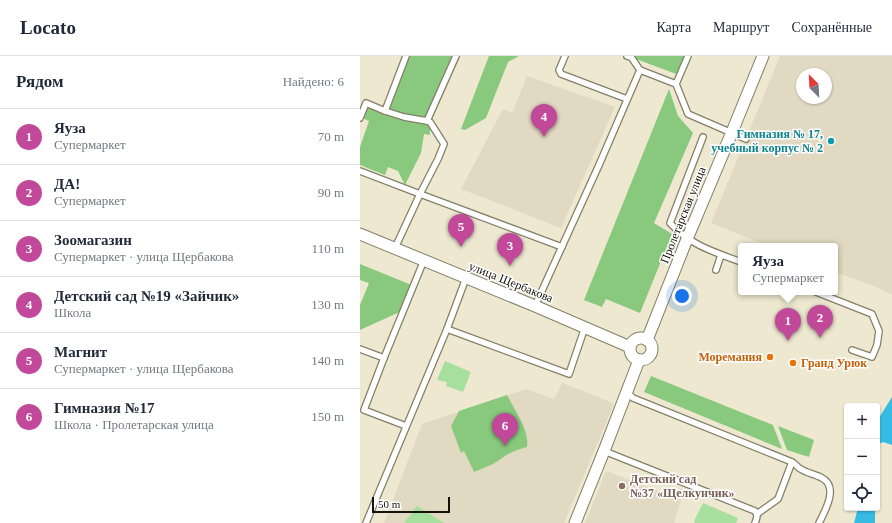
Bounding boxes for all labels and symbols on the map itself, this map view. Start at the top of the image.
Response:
north arrow [796,68,832,104]
pin: 4 [531,104,557,137]
place label: Гимназия № 17, учебный корпус № 2 [711,127,823,155]
marker: Гимназия № 17, учебный корпус № 2 [826,136,836,146]
street label: Пролетарская улица [657,164,709,265]
pin: 5 [448,214,474,247]
pin: 3 [497,233,523,266]
street label: улица Щербакова [467,259,556,306]
your location [672,286,692,306]
pin: 2 [807,305,833,338]
pin: 1 [775,308,801,341]
place label: Моремания [698,350,762,364]
marker: Моремания [765,352,775,362]
place label: Гранд Урюк [801,356,867,370]
marker: Гранд Урюк [788,358,798,368]
pin: 6 [492,413,518,446]
place label: Детский сад №37 «Щелкунчик» [630,472,735,500]
marker: Детский сад №37 «Щелкунчик» [617,481,627,491]
scale bar [372,495,450,514]

